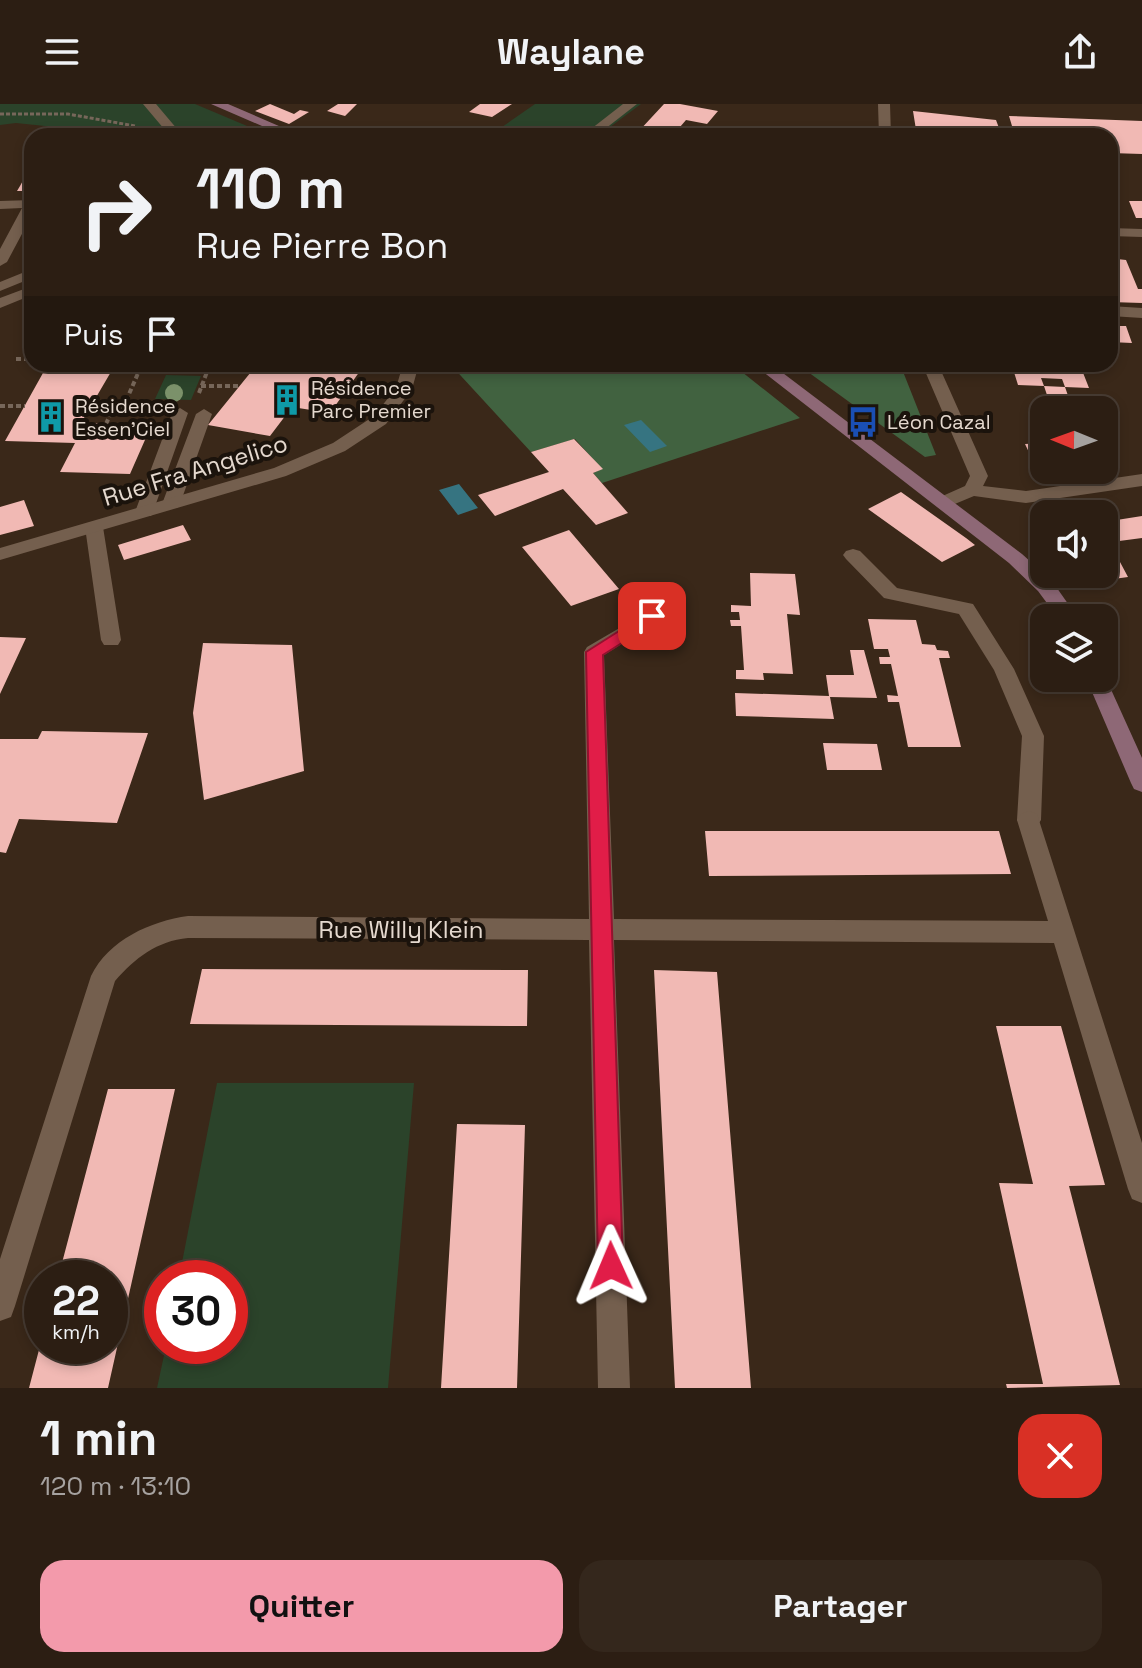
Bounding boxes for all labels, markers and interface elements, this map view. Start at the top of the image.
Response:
text: Waylane [497,29,645,75]
icon: menu [40,30,84,74]
icon: share [1058,30,1102,74]
text: 110 m [196,153,345,224]
icon: right [64,160,168,264]
text: Rue Pierre Bon [196,223,448,269]
icon: arrive [140,312,184,356]
text: Puis [64,315,124,354]
place label: Résidence Parc Premier [311,375,431,424]
building icon: Résidence Parc Premier [270,383,304,417]
place label: Résidence Essen'Ciel [75,393,176,442]
north arrow [1030,396,1118,484]
map controls [1030,396,1118,692]
building icon: Résidence Essen'Ciel [34,400,68,434]
bus stop icon: Léon Cazal [846,405,880,439]
place label: Léon Cazal [887,409,991,435]
street label: Rue Fra Angelico [99,427,291,513]
button: sound [1030,500,1118,588]
pin [618,582,686,650]
icon: arrive [630,594,674,638]
button: layers [1030,604,1118,692]
street label: Rue Willy Klein [319,914,483,945]
position arrow [569,1224,653,1308]
speed limit sign: 30 [144,1260,248,1364]
text: 22 [52,1276,100,1327]
text: km/h [52,1319,100,1345]
text: 1 min [40,1408,157,1469]
button: close [1018,1414,1102,1498]
text: 120 m · 13:10 [40,1469,191,1503]
button: Quitter [40,1560,563,1652]
button: Partager [579,1560,1102,1652]

